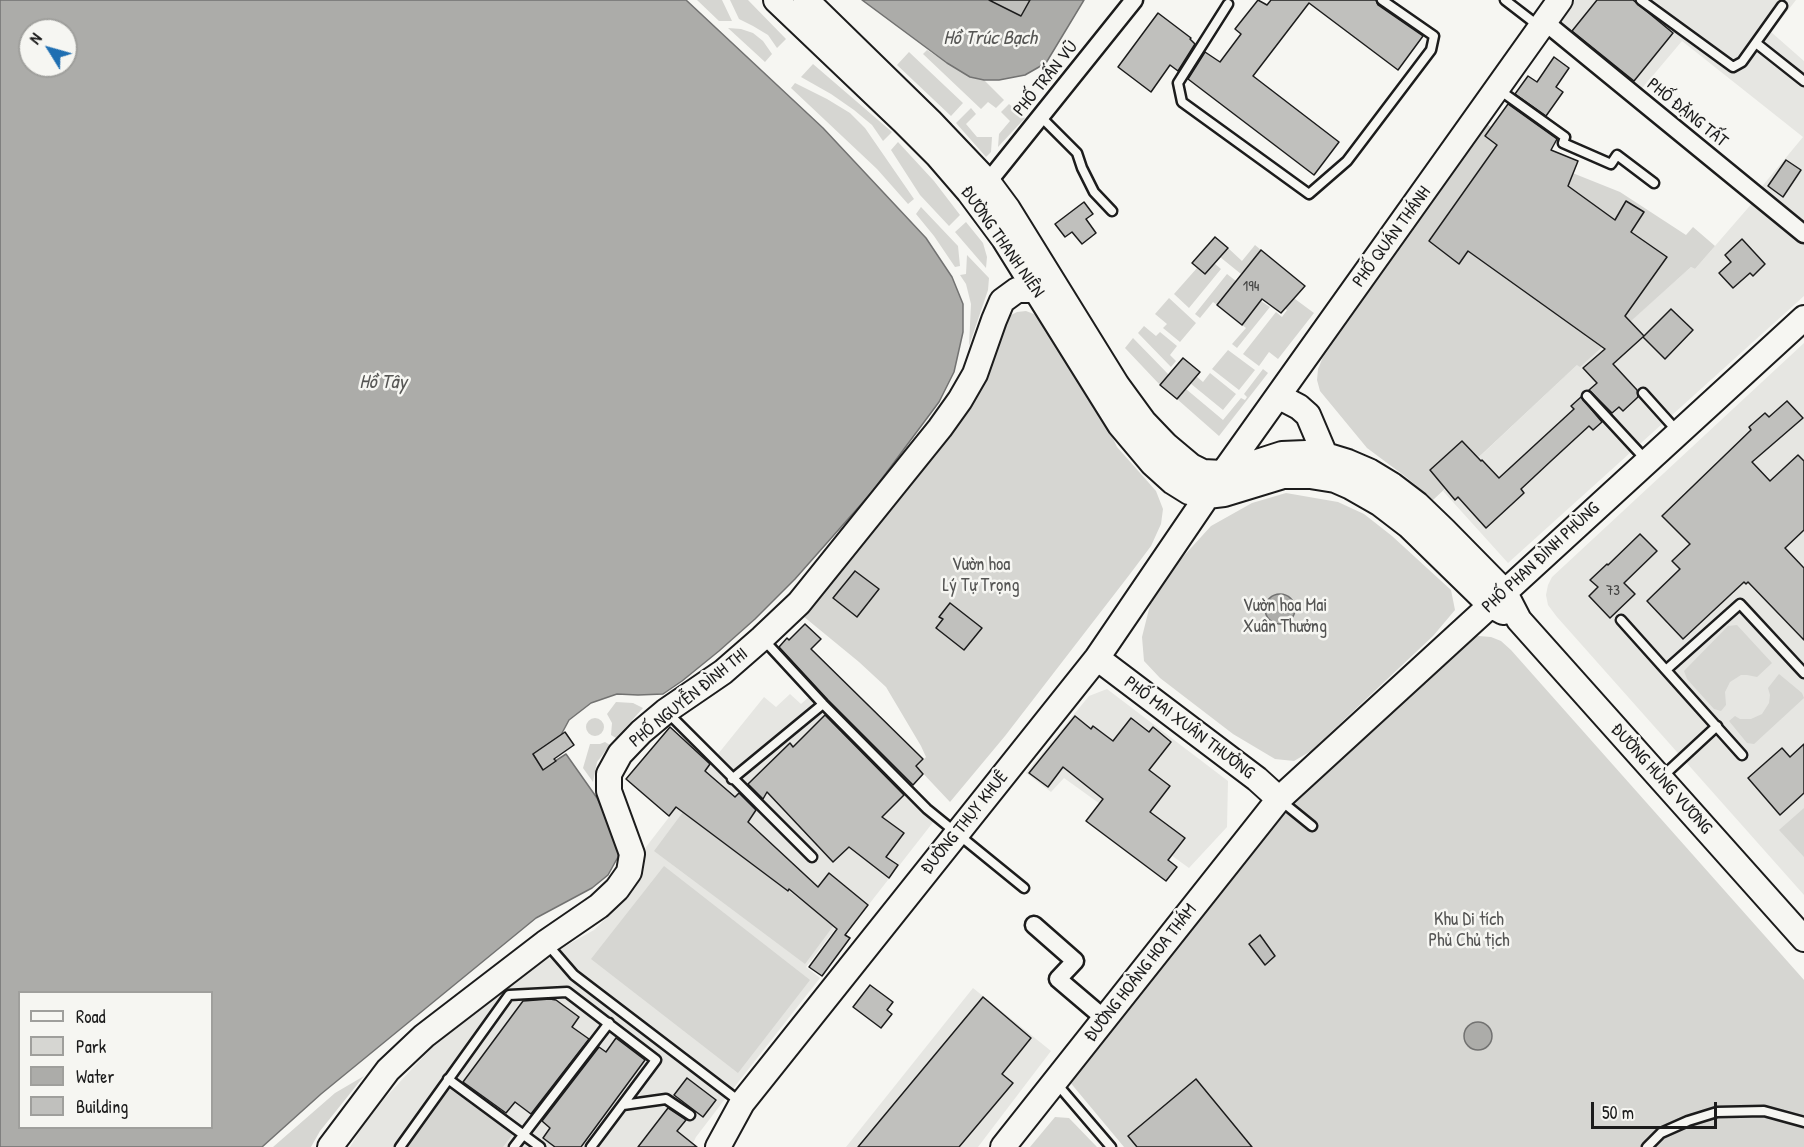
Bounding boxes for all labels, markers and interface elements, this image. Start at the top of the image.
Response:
north arrow [18,18,78,78]
water label: Hồ Trúc Bạch [943,27,1037,51]
text: N [24,28,47,48]
street label: PHỐ TRẤN VŨ [1009,37,1083,121]
street label: PHỐ ĐẶNG TẤT [1642,74,1732,152]
street label: ĐƯỜNG THANH NIÊN [956,182,1048,302]
street label: PHỐ QUÁN THÁNH [1348,182,1436,292]
house number: 194 [1243,278,1259,296]
water label: Hồ Tây [359,371,407,395]
street label: PHỐ PHAN ĐÌNH PHÙNG [1478,498,1604,618]
park label: Vườn hoa Lý Tự Trọng [943,554,1019,596]
house number: 73 [1606,582,1620,600]
park label: Vườn hoa Mai Xuân Thưởng [1243,595,1327,638]
street label: PHỐ NGUYỄN ĐÌNH THI [625,644,753,752]
street label: PHỐ MAI XUÂN THƯỞNG [1120,672,1258,784]
street label: ĐƯỜNG HÙNG VƯƠNG [1606,719,1716,839]
street label: ĐƯỜNG THỤY KHUÊ [917,767,1013,879]
street label: ĐƯỜNG HOÀNG HOA THÁM [1080,900,1202,1046]
park label: Khu Di tích Phủ Chủ tịch [1428,909,1510,952]
legend [18,991,213,1129]
text: Road [76,1004,106,1029]
text: Park [76,1034,106,1059]
text: Water [76,1064,114,1089]
scale bar [1594,1090,1720,1128]
text: Building [76,1094,128,1119]
text: 50 m [1602,1100,1634,1125]

